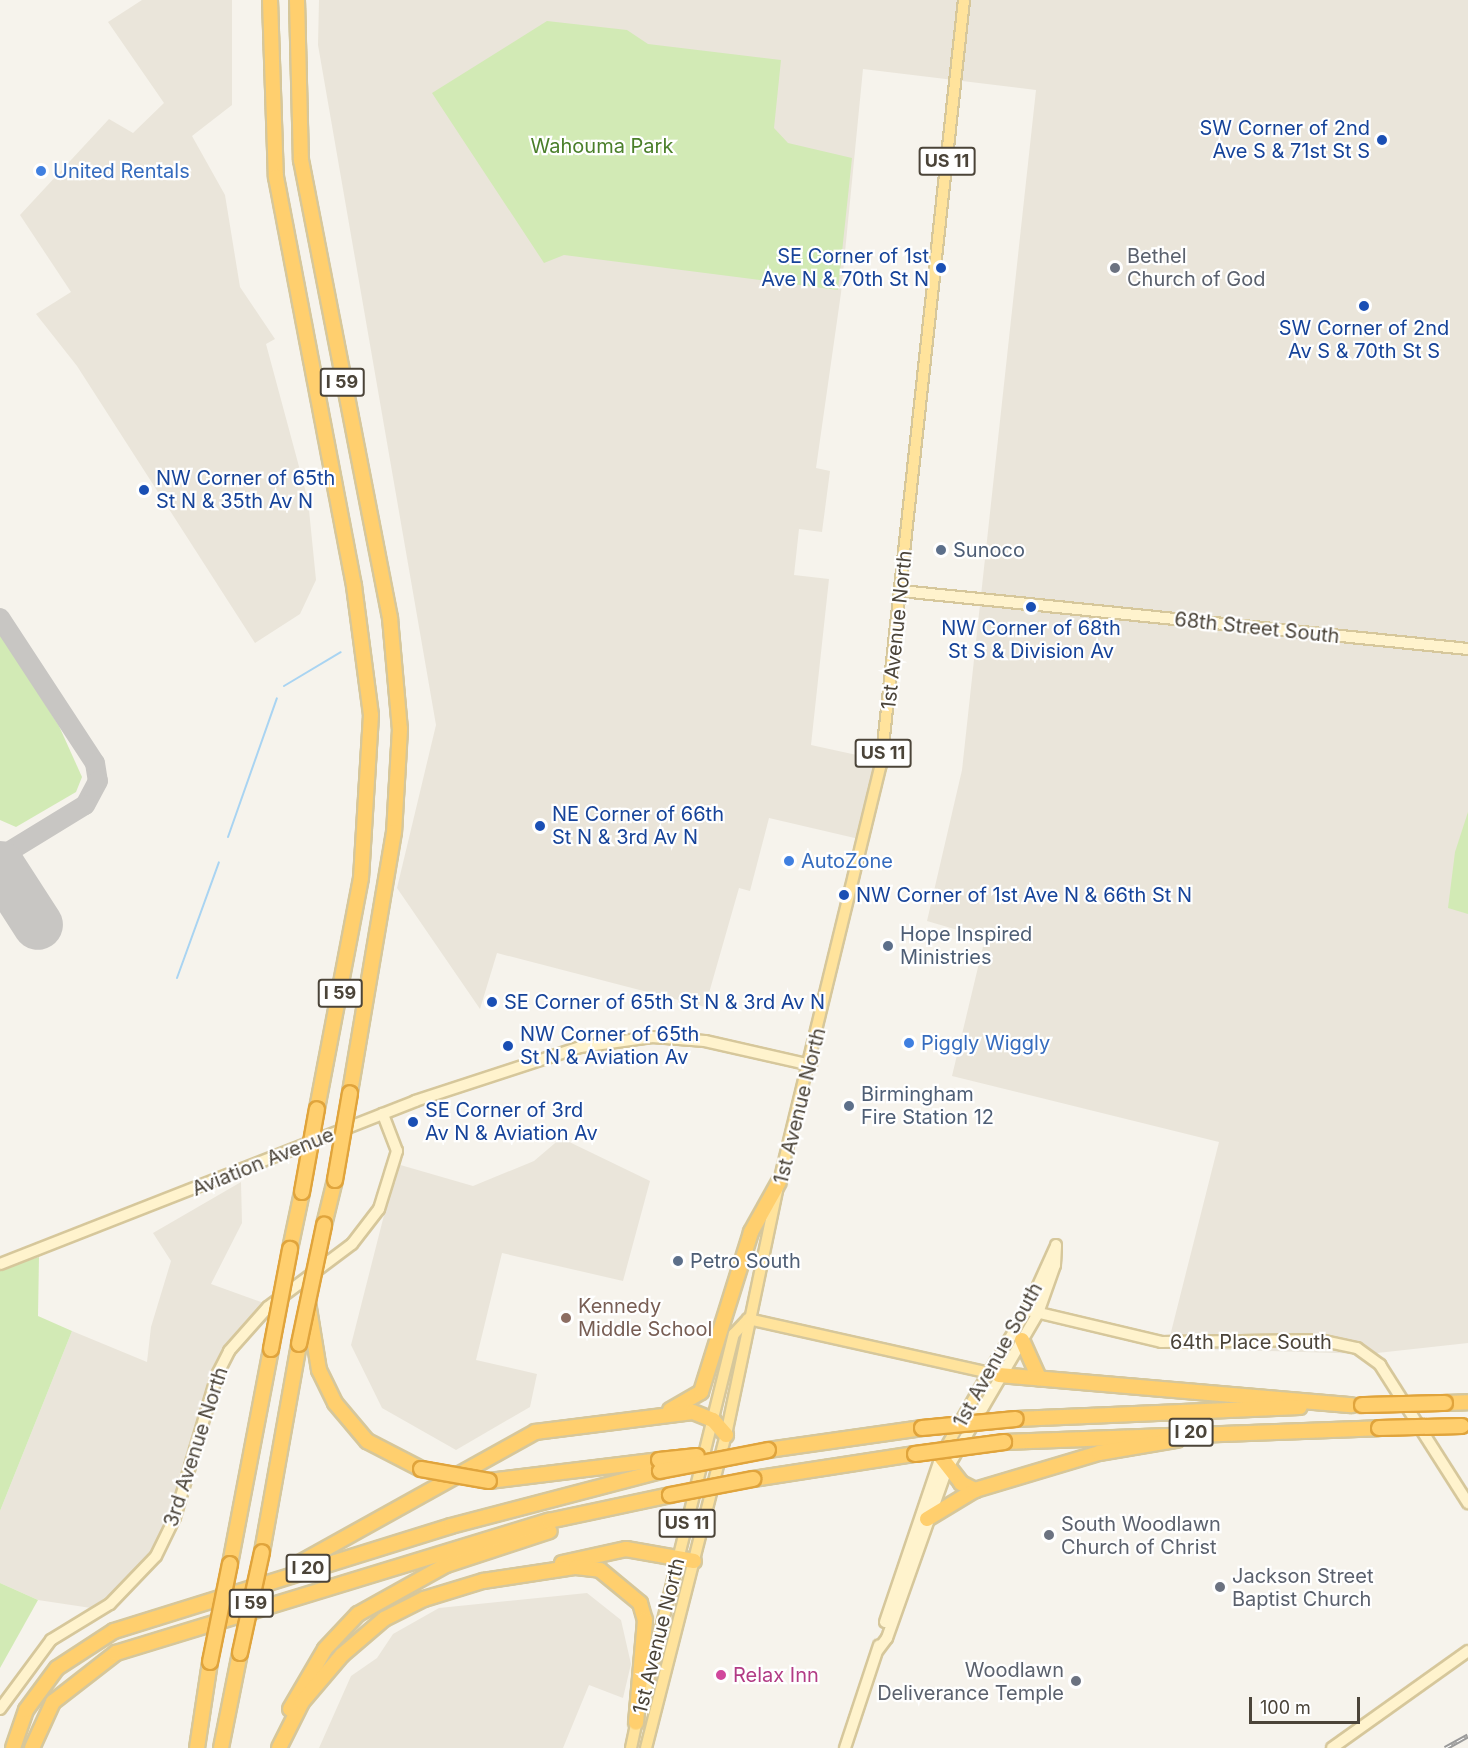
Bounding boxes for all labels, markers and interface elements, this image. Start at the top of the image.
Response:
place label: SW Corner of 2nd Ave S & 71st St S [1199,116,1370,163]
marker: SW Corner of 2nd Ave S & 71st St S [1375,133,1389,147]
park label: Wahouma Park [531,134,673,158]
road number: US 11 [918,146,976,176]
place label: United Rentals [53,159,190,183]
marker: United Rentals [34,164,48,178]
place label: SE Corner of 1st Ave N & 70th St N [761,244,929,291]
place label: Bethel Church of God [1127,244,1266,291]
marker: SE Corner of 1st Ave N & 70th St N [934,261,948,275]
marker: Bethel Church of God [1108,261,1122,275]
marker: SW Corner of 2nd Av S & 70th St S [1357,299,1371,313]
place label: SW Corner of 2nd Av S & 70th St S [1279,316,1449,363]
road number: I 59 [320,367,364,397]
place label: NW Corner of 65th St N & 35th Av N [156,466,335,513]
marker: NW Corner of 65th St N & 35th Av N [137,483,151,497]
place label: Sunoco [953,538,1025,562]
marker: Sunoco [934,543,948,557]
street label: 1st Avenue North [877,549,917,711]
marker: NW Corner of 68th St S & Division Av [1024,600,1038,614]
street label: 68th Street South [1173,607,1341,649]
place label: NW Corner of 68th St S & Division Av [941,616,1121,663]
road number: US 11 [854,738,912,768]
place label: NE Corner of 66th St N & 3rd Av N [552,802,724,849]
marker: NE Corner of 66th St N & 3rd Av N [533,819,547,833]
place label: AutoZone [801,849,893,873]
marker: AutoZone [782,854,796,868]
place label: NW Corner of 1st Ave N & 66th St N [856,883,1192,907]
marker: NW Corner of 1st Ave N & 66th St N [837,888,851,902]
place label: Hope Inspired Ministries [900,922,1032,969]
marker: Hope Inspired Ministries [881,939,895,953]
road number: I 59 [318,978,362,1008]
place label: SE Corner of 65th St N & 3rd Av N [504,990,825,1014]
marker: SE Corner of 65th St N & 3rd Av N [485,995,499,1009]
place label: NW Corner of 65th St N & Aviation Av [520,1022,699,1069]
street label: 1st Avenue North [769,1025,831,1187]
place label: Piggly Wiggly [921,1031,1050,1055]
marker: Piggly Wiggly [902,1036,916,1050]
marker: NW Corner of 65th St N & Aviation Av [501,1039,515,1053]
place label: Birmingham Fire Station 12 [861,1082,994,1129]
place label: SE Corner of 3rd Av N & Aviation Av [425,1098,598,1145]
marker: Birmingham Fire Station 12 [842,1099,856,1113]
marker: SE Corner of 3rd Av N & Aviation Av [406,1115,420,1129]
street label: Aviation Avenue [189,1123,337,1201]
place label: Petro South [690,1249,801,1273]
marker: Petro South [671,1254,685,1268]
street label: 1st Avenue South [948,1278,1048,1432]
place label: Kennedy Middle School [578,1294,712,1341]
marker: Kennedy Middle School [559,1311,573,1325]
street label: 64th Place South [1170,1330,1332,1354]
street label: 3rd Avenue North [159,1364,233,1530]
road number: I 20 [1168,1417,1214,1447]
road number: US 11 [658,1508,716,1538]
place label: South Woodlawn Church of Christ [1061,1512,1221,1559]
marker: South Woodlawn Church of Christ [1042,1528,1056,1542]
road number: I 20 [286,1553,330,1583]
street label: 1st Avenue North [628,1555,690,1717]
place label: Jackson Street Baptist Church [1232,1564,1373,1611]
marker: Jackson Street Baptist Church [1213,1580,1227,1594]
road number: I 59 [228,1588,274,1618]
place label: Woodlawn Deliverance Temple [877,1658,1064,1705]
place label: Relax Inn [733,1663,819,1687]
marker: Relax Inn [714,1668,728,1682]
marker: Woodlawn Deliverance Temple [1069,1674,1083,1688]
scale bar [1252,1685,1363,1723]
text: 100 m [1260,1697,1311,1718]

